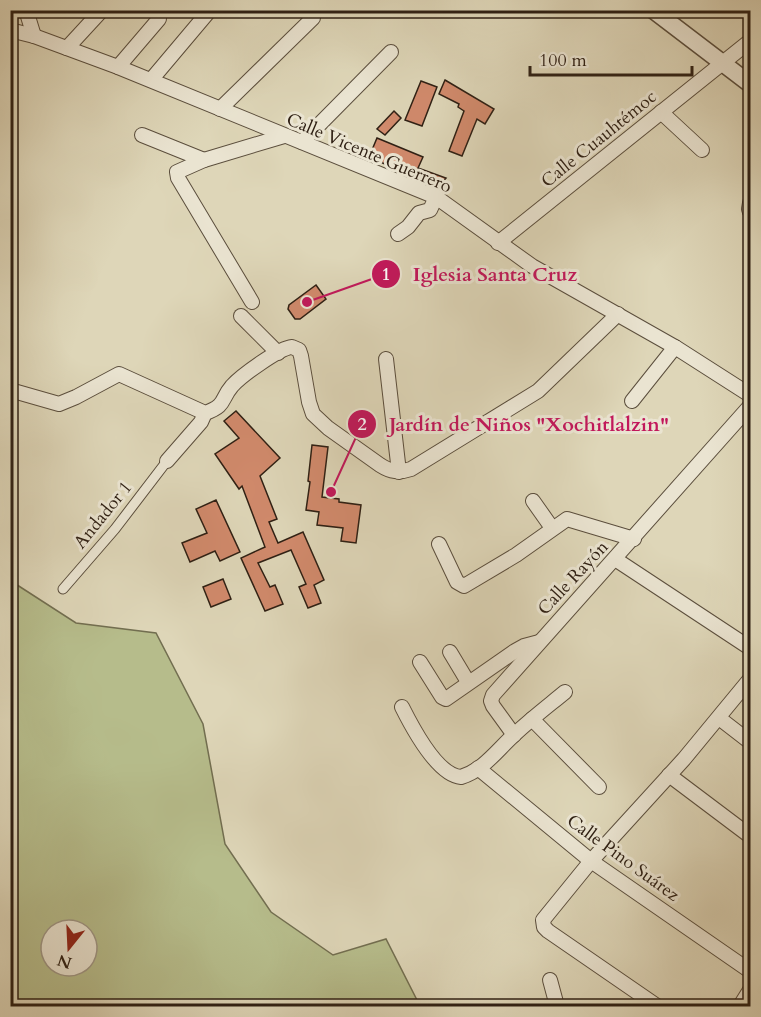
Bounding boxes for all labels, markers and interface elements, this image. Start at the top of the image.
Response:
scale bar [530,39,692,77]
text: 100 m [539,48,587,73]
street label: Calle Cuauhtémoc [536,85,662,193]
street label: Calle Vicente Guerrero [283,107,456,199]
callout: Iglesia Santa Cruz [371,255,589,293]
text: Iglesia Santa Cruz [413,261,578,288]
text: 1 [381,262,391,287]
callout: Jardín de Niños "Xochitlalzin" [347,405,681,443]
text: Jardín de Niños "Xochitlalzin" [386,411,669,438]
text: 2 [357,412,367,437]
street label: Andador 1 [68,476,138,554]
street label: Calle Rayón [532,535,615,621]
street label: Calle Pino Suárez [562,809,684,907]
north arrow [39,918,99,978]
text: N [55,949,75,974]

